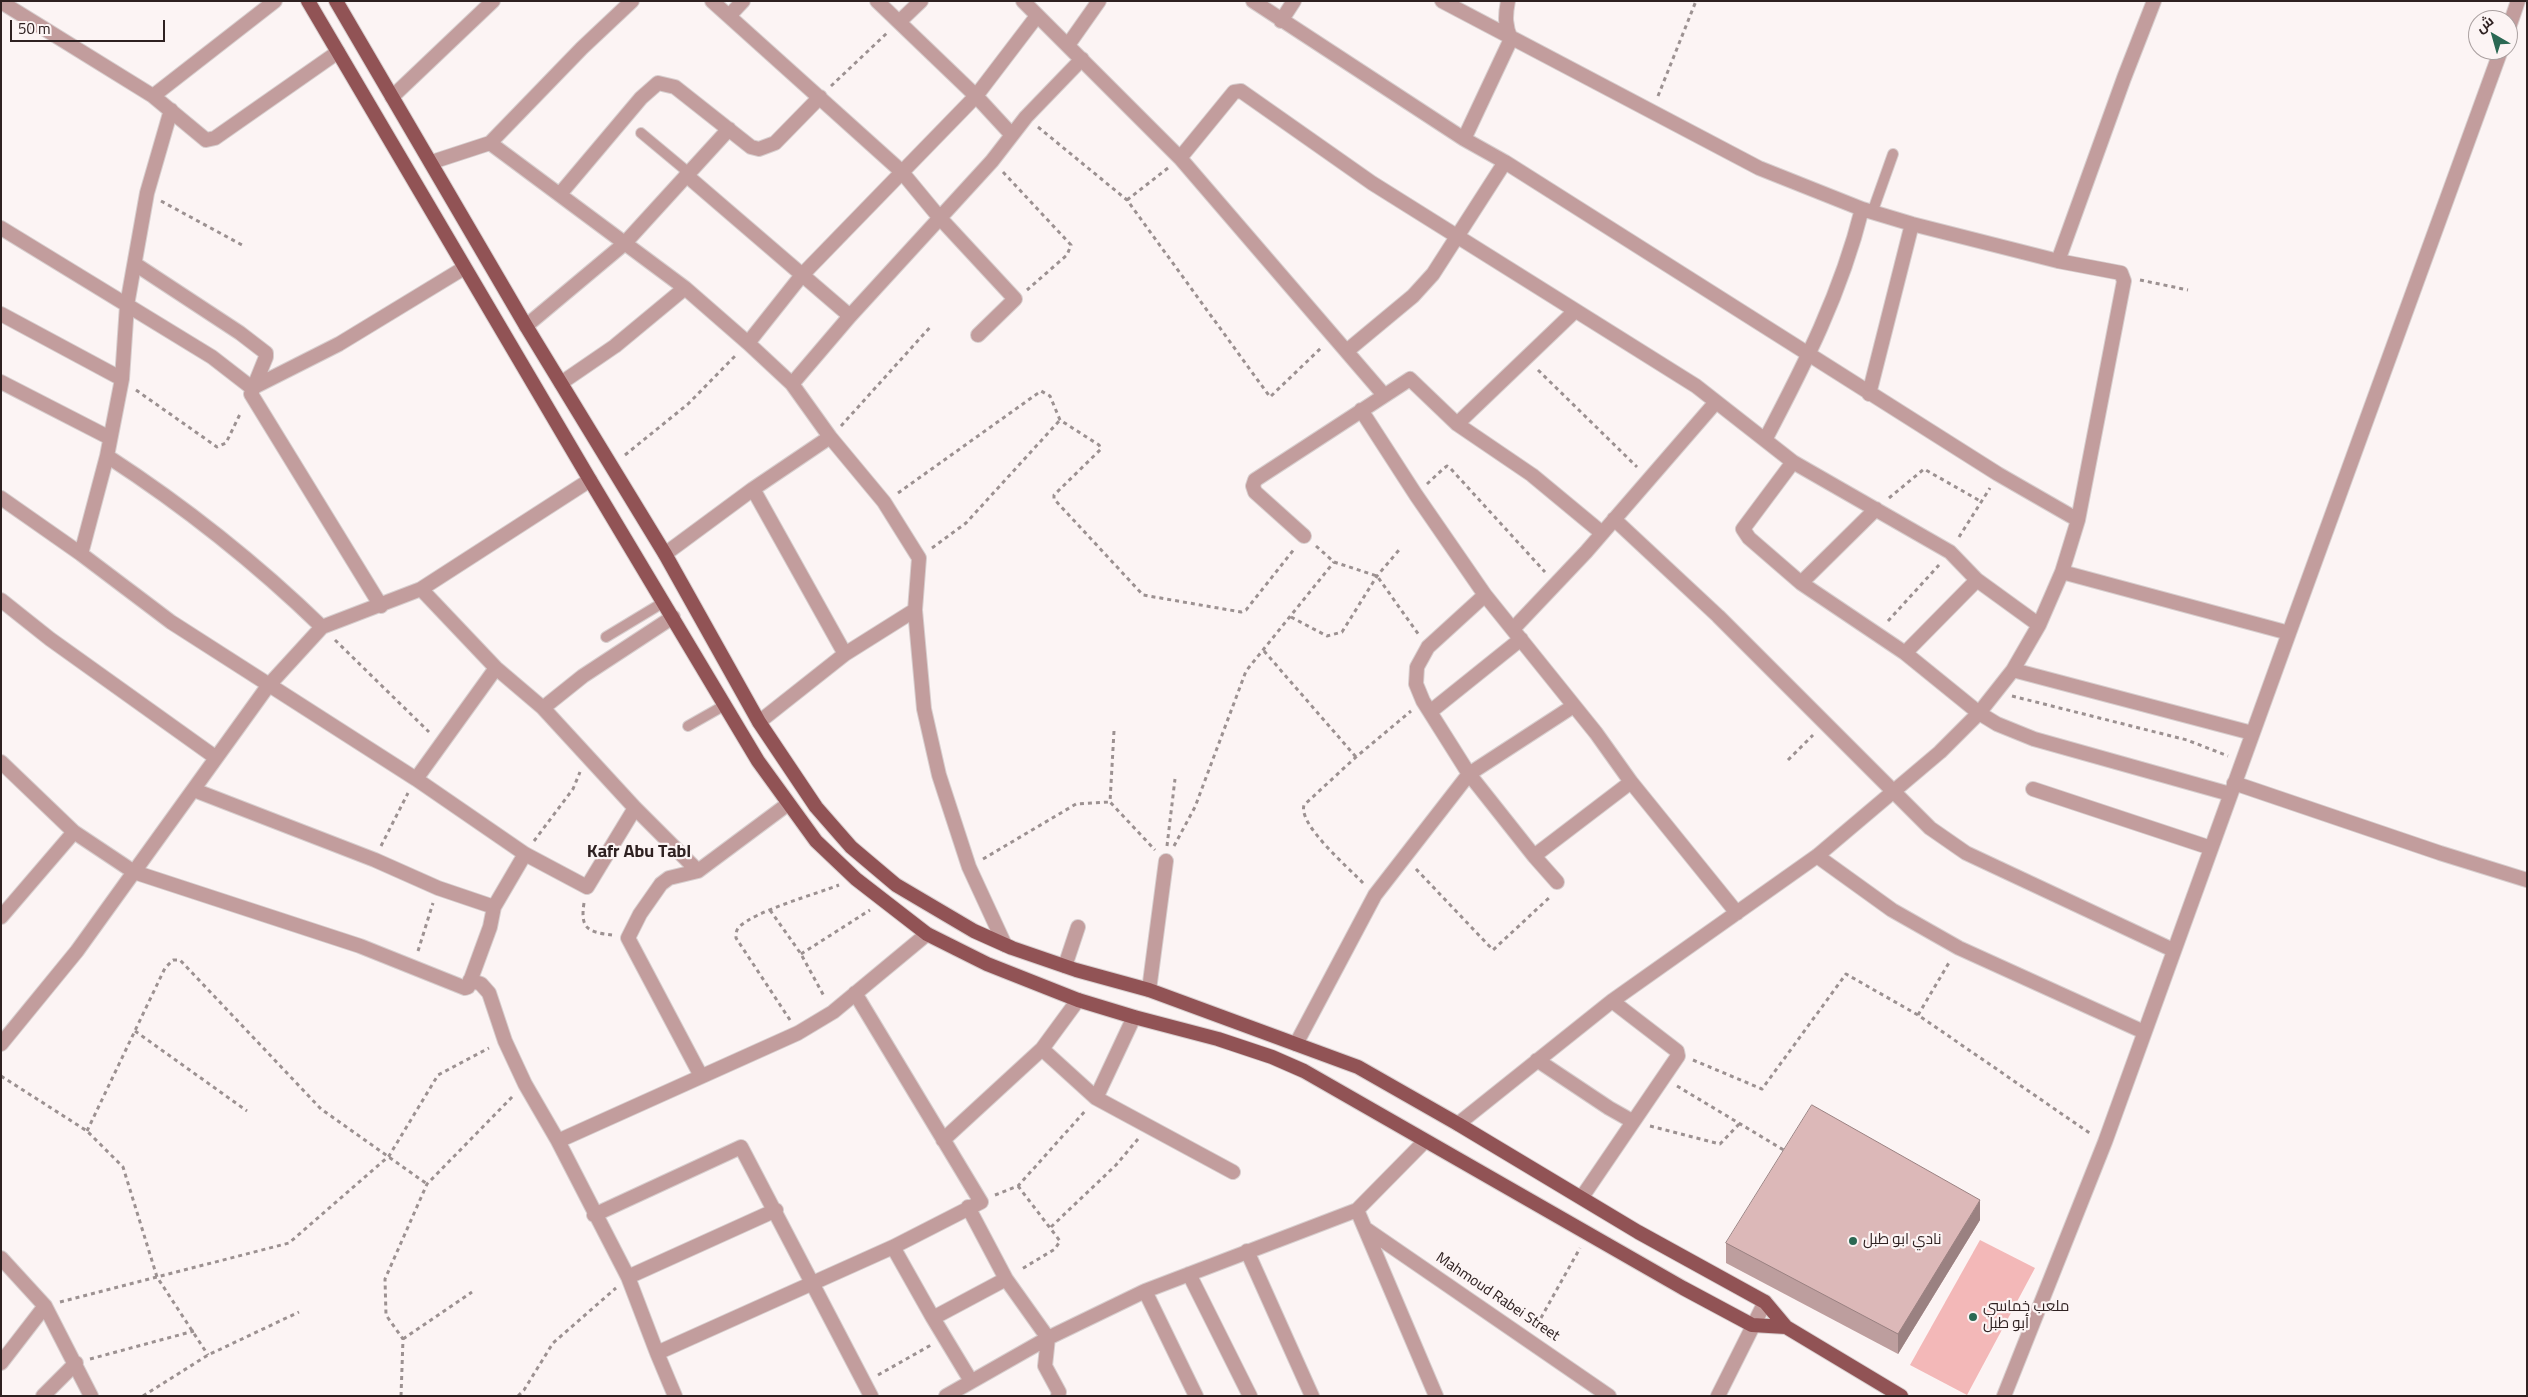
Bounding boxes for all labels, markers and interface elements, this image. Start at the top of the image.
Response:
text: ش [2469,8,2499,40]
scale bar [12,10,168,42]
north arrow [2468,10,2518,60]
text: 50 m [18,14,51,43]
district label: Kafr Abu Tabl [587,842,691,864]
place label: نادي ابو طبل [1863,1232,1941,1250]
marker: نادي ابو طبل [1847,1235,1859,1247]
street label: Mahmoud Rabei Street [1432,1250,1562,1346]
place label: ملعب خماسي أبو طبل [1983,1299,2069,1334]
marker: ملعب خماسي أبو طبل [1967,1311,1979,1323]

